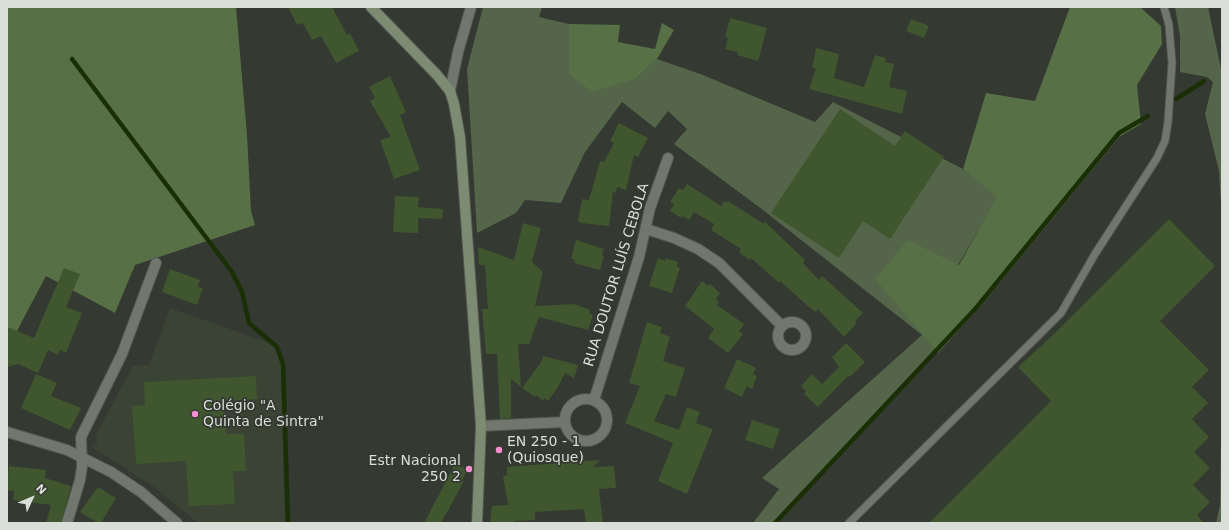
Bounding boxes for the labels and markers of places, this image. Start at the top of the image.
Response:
place label: Colégio "A Quinta de Sintra" [203,398,324,430]
marker: Colégio "A Quinta de Sintra" [190,409,200,419]
place label: EN 250 - 1 (Quiosque) [507,434,584,466]
marker: EN 250 - 1 (Quiosque) [494,445,504,455]
place label: Estr Nacional 250 2 [369,453,461,486]
marker: Estr Nacional 250 2 [464,464,474,474]

